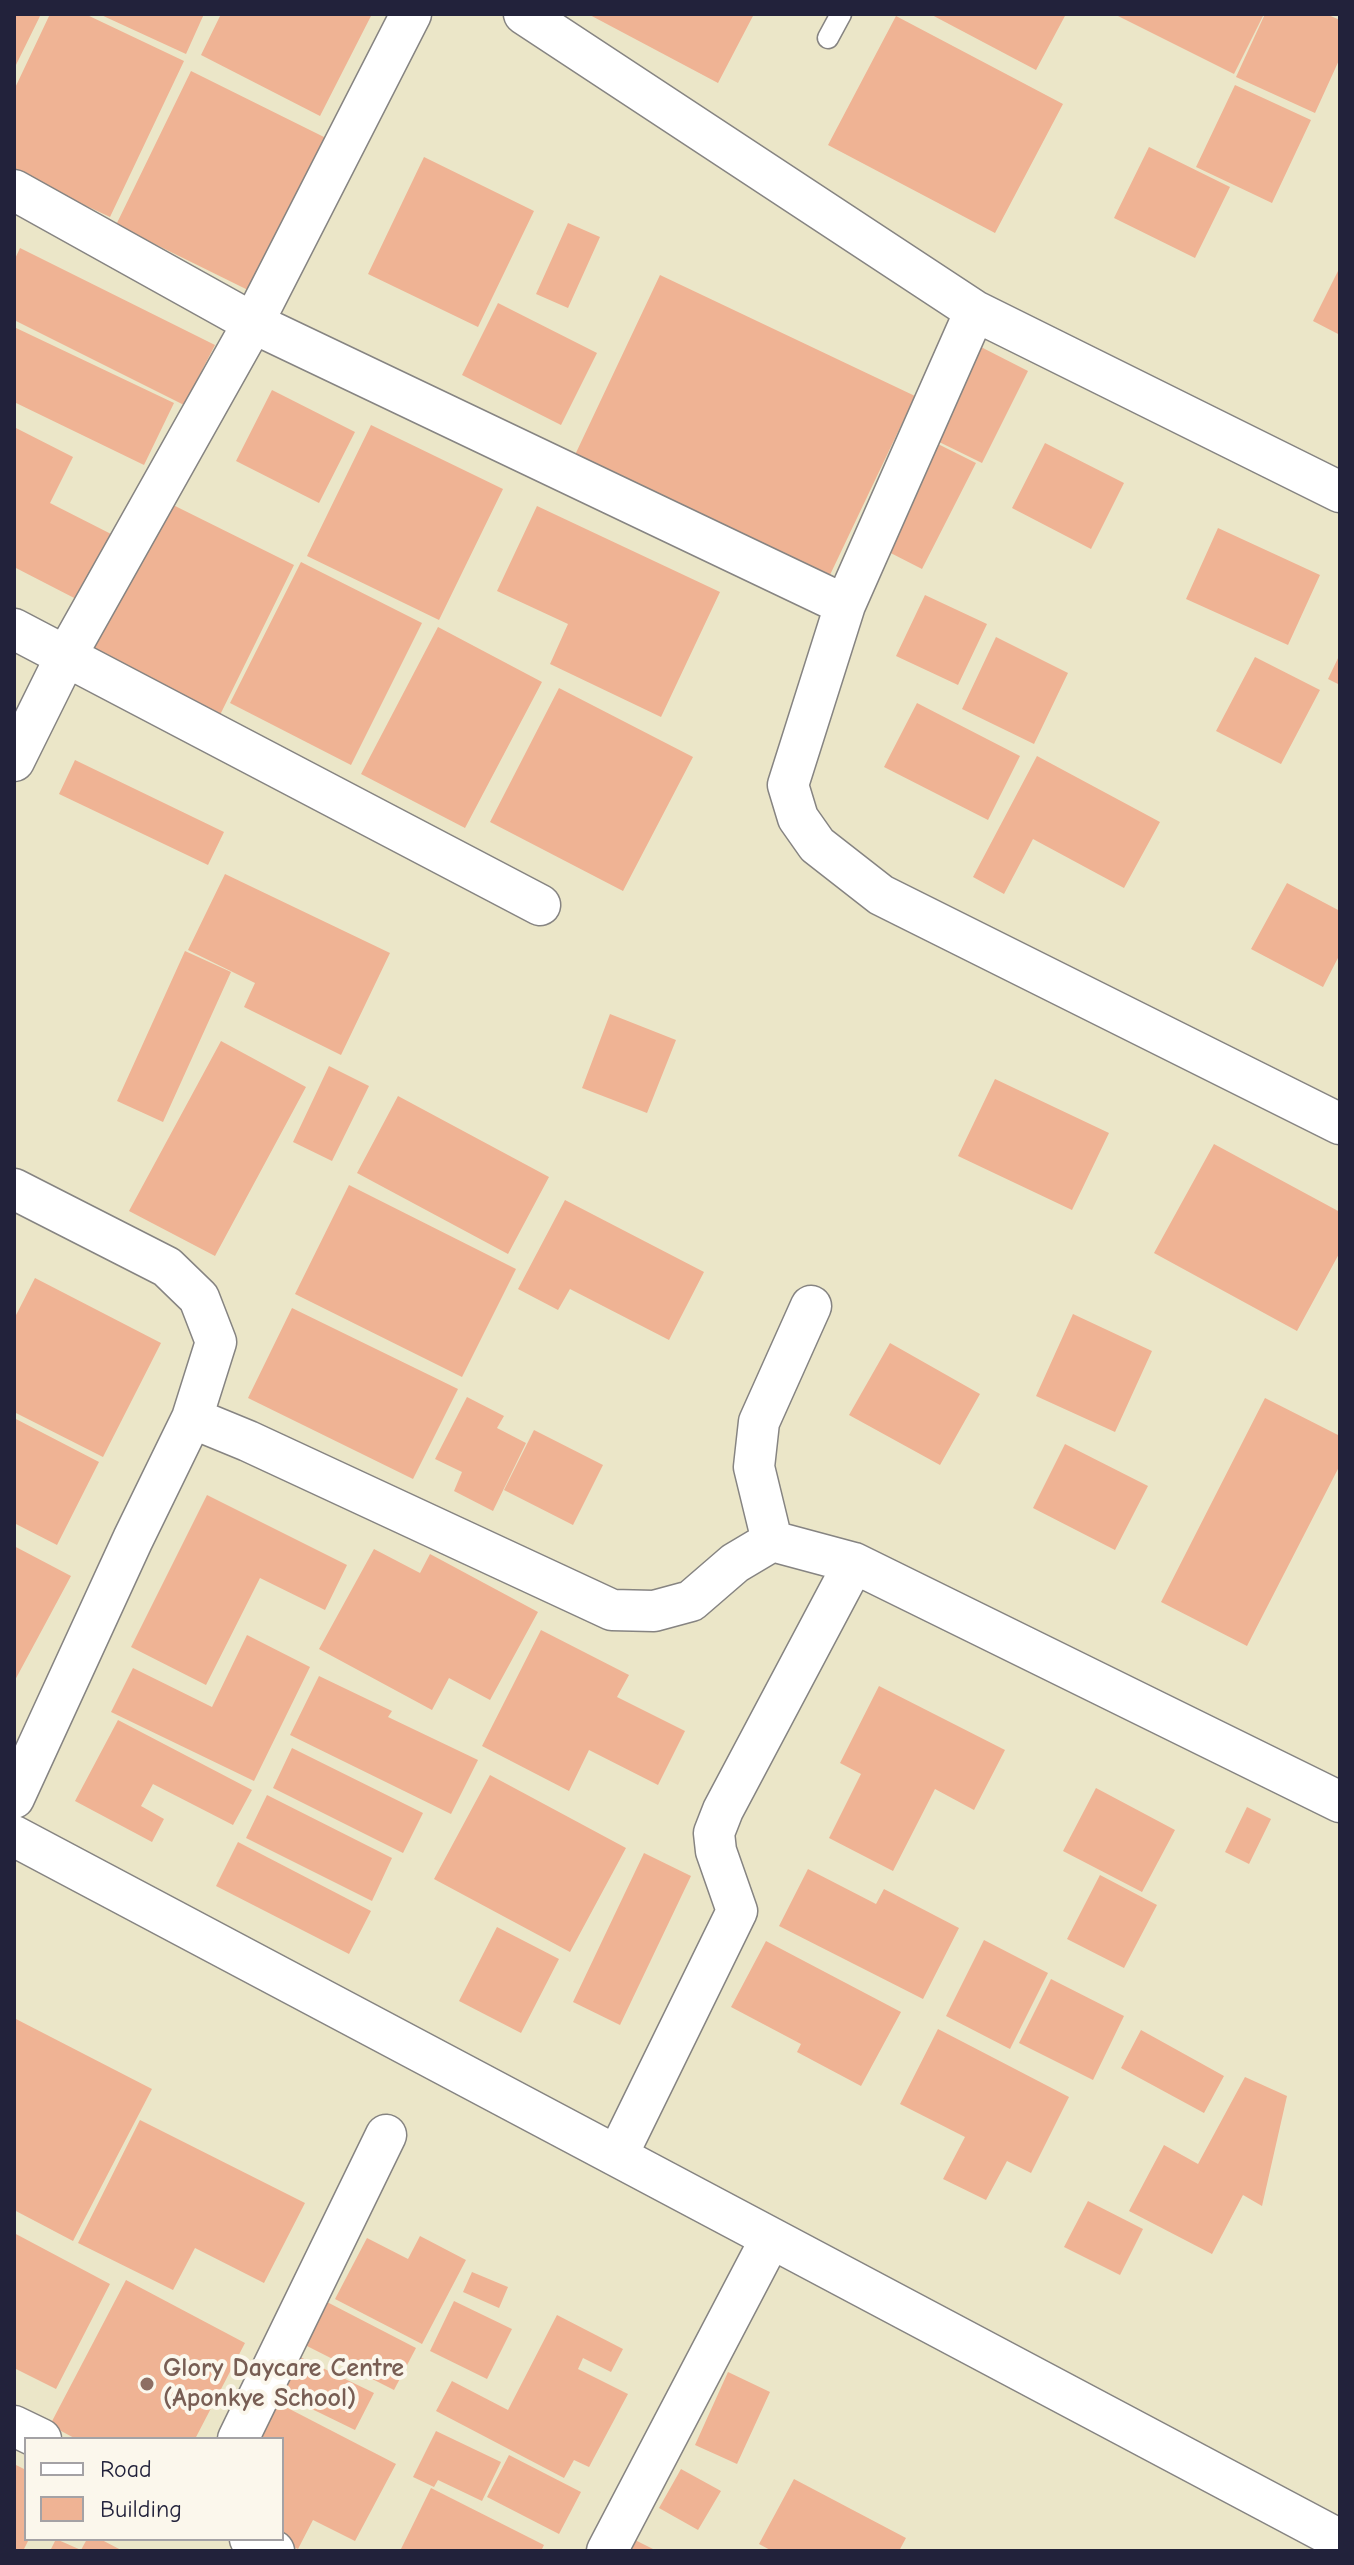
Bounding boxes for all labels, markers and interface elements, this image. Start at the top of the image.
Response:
place label: Glory Daycare Centre (Aponkye School) [163,2353,404,2414]
marker: Glory Daycare Centre (Aponkye School) [138,2375,156,2393]
legend [24,2437,284,2541]
text: Road [100,2455,152,2483]
text: Building [100,2495,182,2523]

